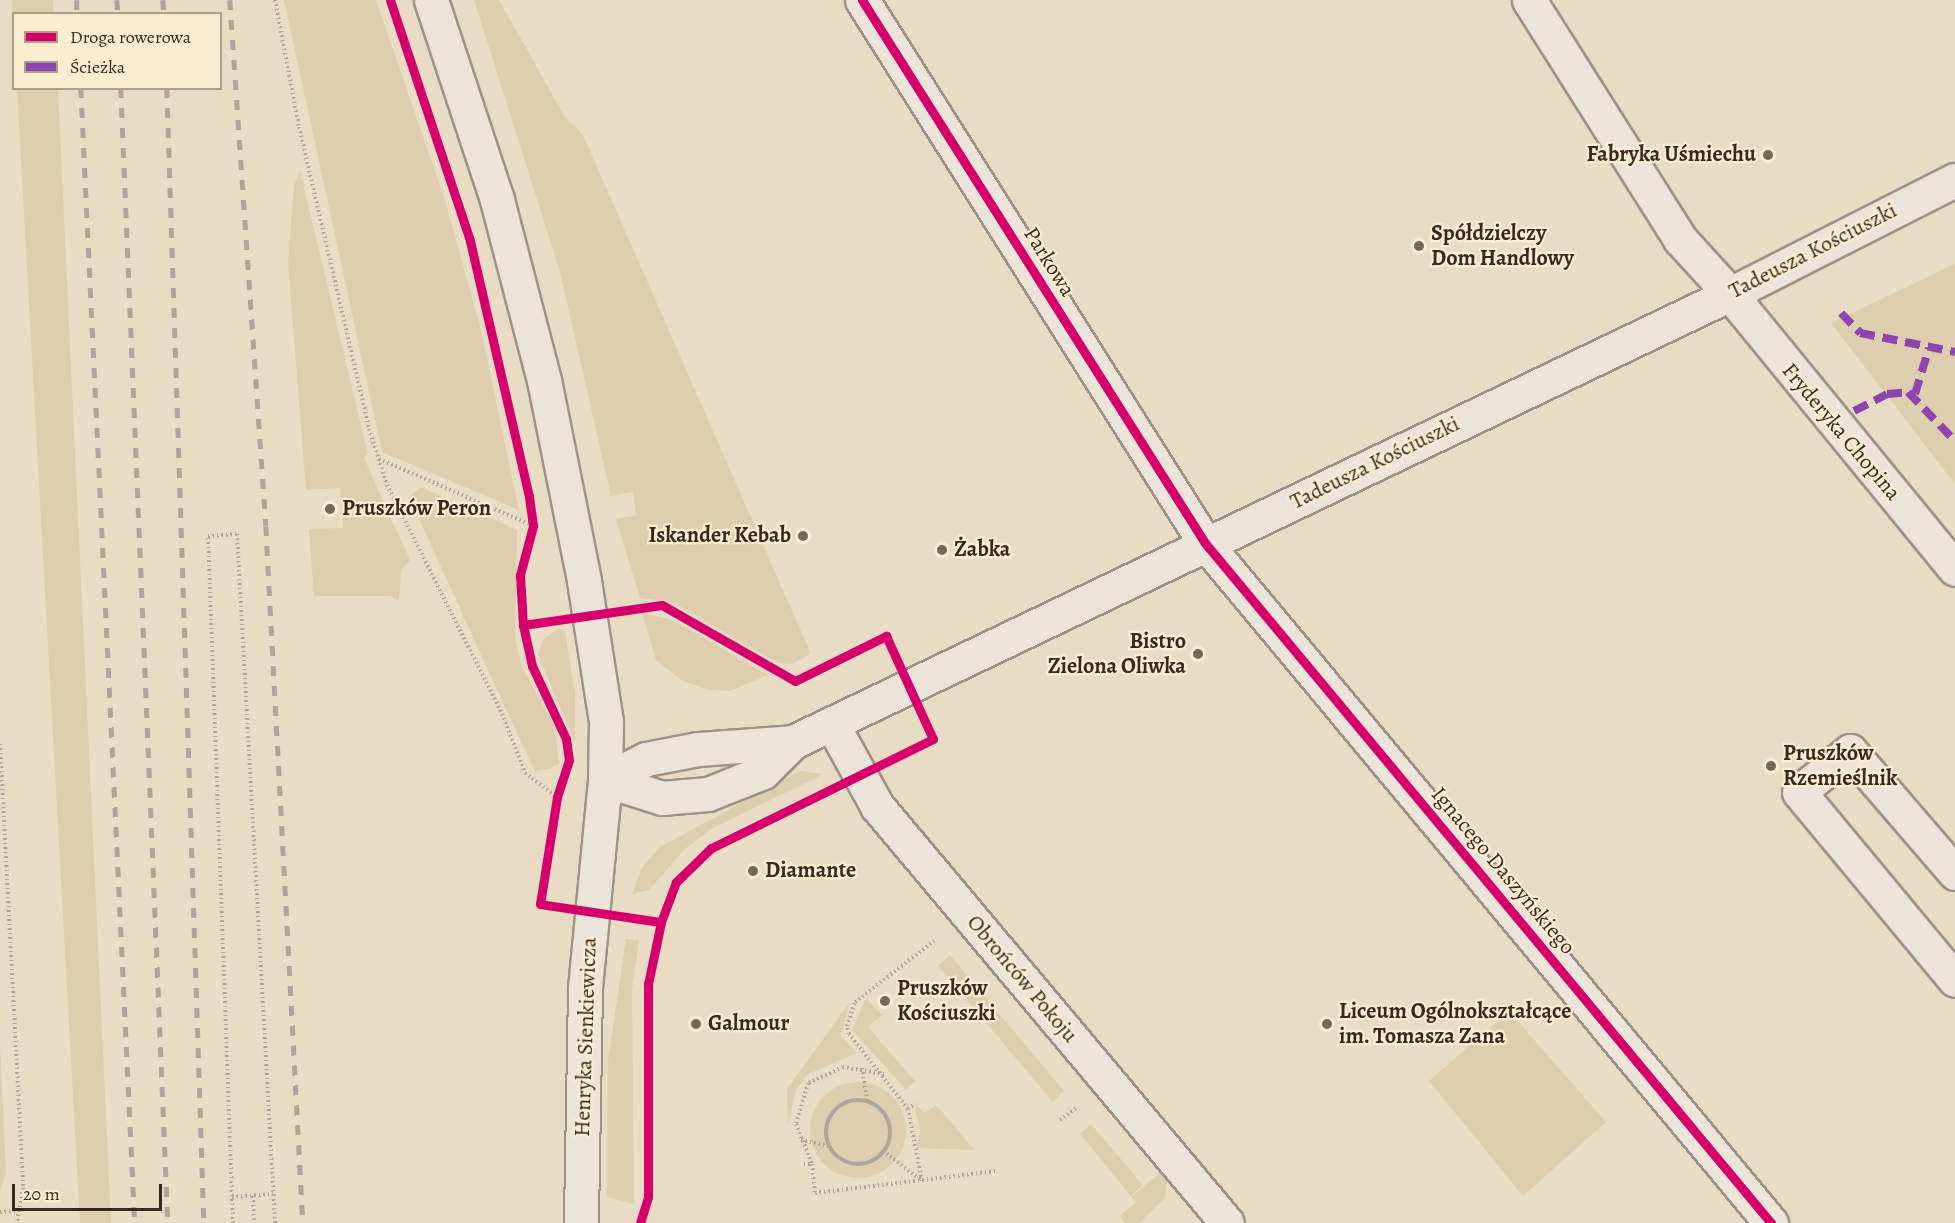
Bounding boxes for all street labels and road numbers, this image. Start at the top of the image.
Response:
street label: Tadeusza Kościuszki [1725,197,1901,305]
street label: Parkowa [1017,222,1081,302]
street label: Fryderyka Chopina [1776,358,1906,506]
street label: Tadeusza Kościuszki [1286,411,1464,515]
street label: Ignacego Daszyńskiego [1425,782,1581,960]
street label: Obrońców Pokoju [961,910,1083,1048]
street label: Henryka Sienkiewicza [569,937,603,1137]

